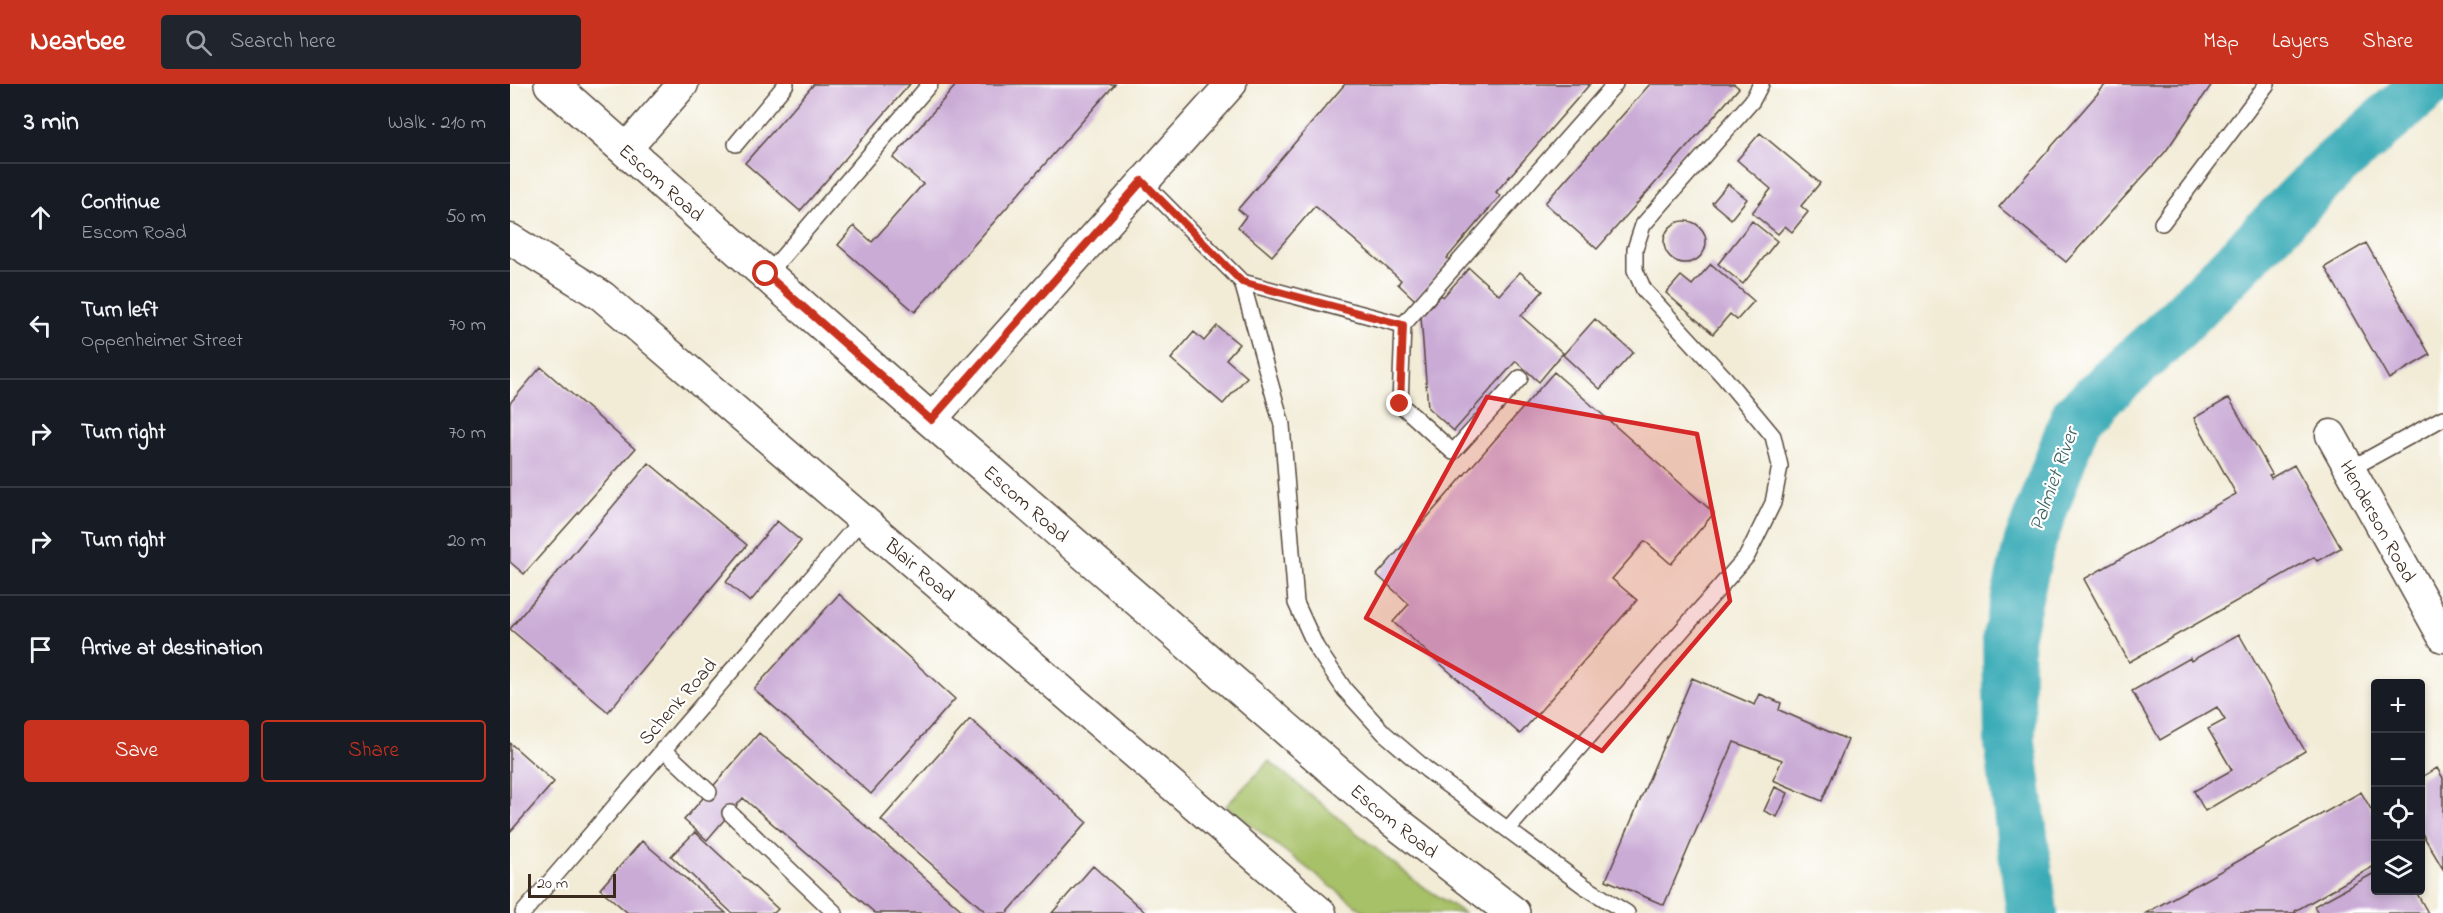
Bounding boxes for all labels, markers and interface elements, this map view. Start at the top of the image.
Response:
search box [161,15,581,69]
text: Nearbee [30,22,125,63]
icon: search [182,26,215,59]
text: Search here [230,26,336,58]
text: Map [2203,27,2239,57]
text: Layers [2272,27,2329,57]
text: Share [2362,27,2413,57]
text: 3 min [24,104,79,142]
text: Walk · 210 m [388,109,486,138]
street label: Escom Road [611,138,709,230]
text: Continue [81,187,160,219]
icon: ahead [24,201,57,234]
text: 50 m [445,203,486,232]
text: Escom Road [81,219,187,248]
route start [752,260,778,286]
text: Turn left [81,295,158,327]
icon: left [24,309,57,342]
text: 70 m [449,311,486,340]
text: Oppenheimer Street [81,327,243,356]
route end [1386,390,1412,416]
icon: right [24,417,57,450]
text: Turn right [81,417,166,449]
text: 70 m [449,419,486,448]
water label: Palmiet River [2022,422,2088,535]
street label: Henderson Road [2331,455,2422,588]
street label: Escom Road [976,459,1074,551]
icon: right [24,525,57,558]
text: Turn right [81,525,166,557]
text: 20 m [447,527,486,556]
street label: Blair Road [877,532,961,610]
icon: arrive [24,633,57,666]
text: Arrive at destination [81,633,263,665]
street label: Schenk Road [633,653,725,753]
map controls [2371,679,2425,895]
button: + [2371,679,2425,733]
button: Save [24,720,249,782]
button: Share [261,720,486,782]
button: − [2371,733,2425,787]
street label: Escom Road [1343,778,1443,867]
button: locate [2371,787,2425,841]
button: layers [2371,841,2425,895]
scale bar [528,871,616,898]
text: 20 m [537,872,568,896]

